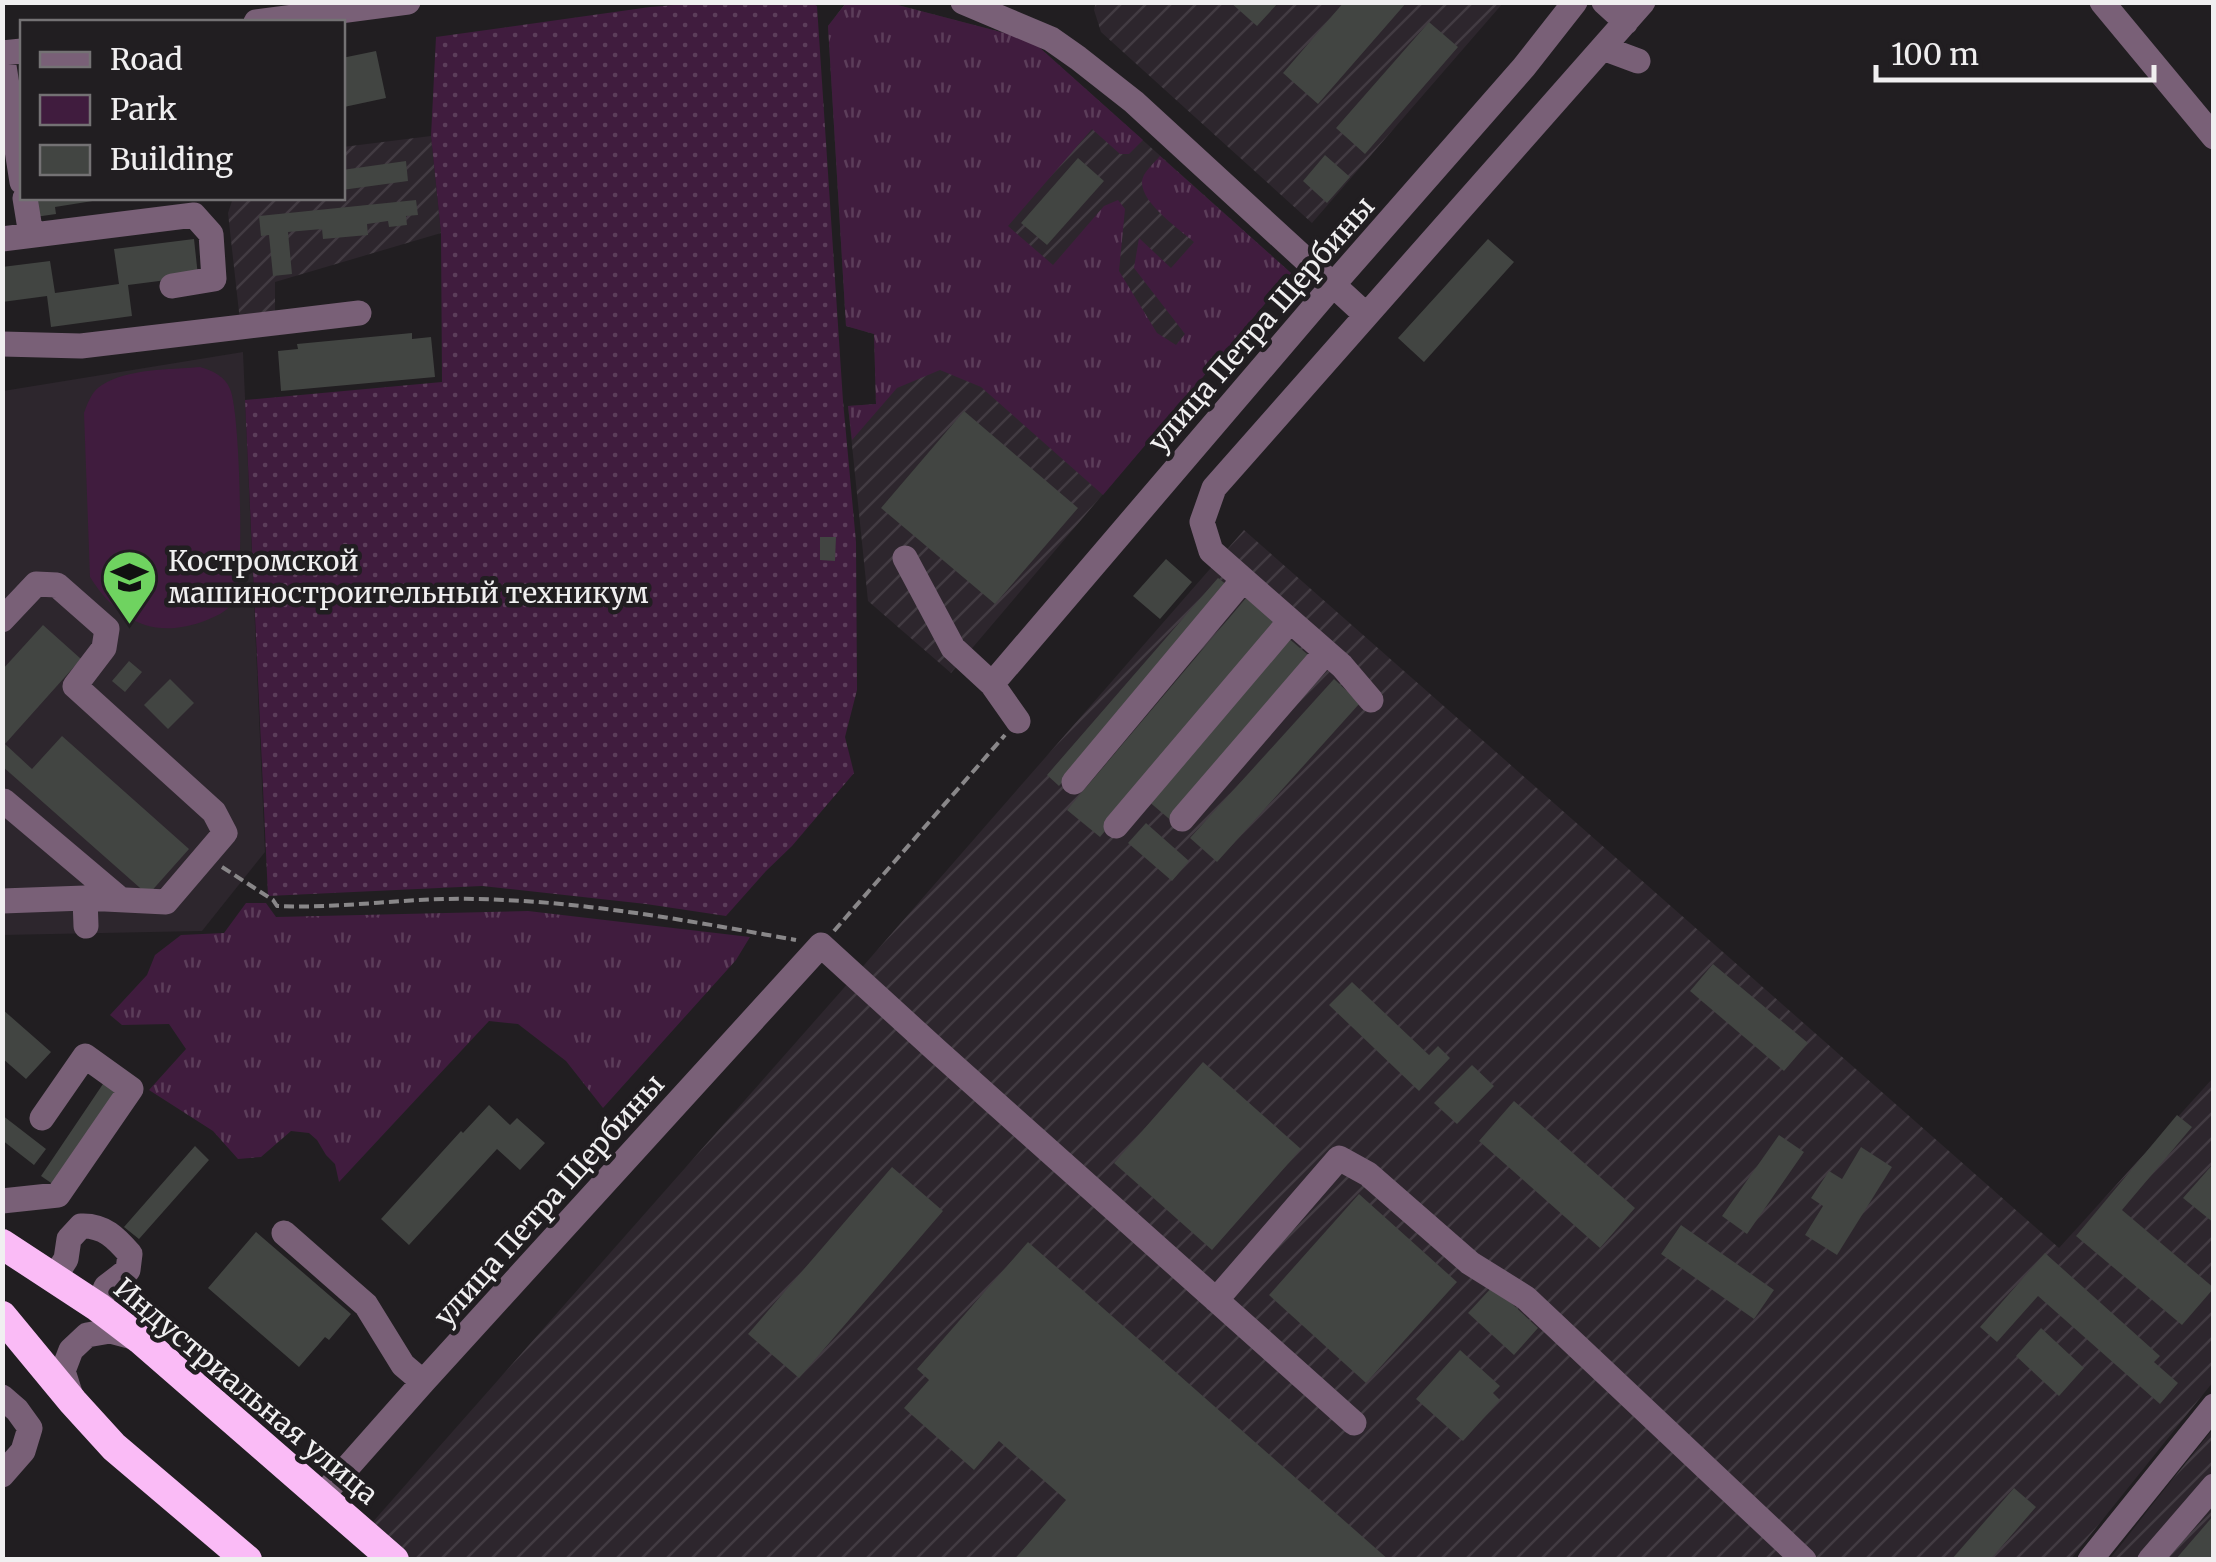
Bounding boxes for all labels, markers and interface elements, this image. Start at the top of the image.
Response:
legend [20,20,345,200]
scale bar [1876,20,2154,82]
text: 100 m [1891,35,1979,73]
text: Road [110,40,183,78]
text: Park [110,90,177,128]
text: Building [110,140,233,178]
street label: улица Петра Щербины [1140,189,1382,459]
place label: Костромской машиностроительный техникум [168,543,649,611]
school or university icon: Костромской машиностроительный техникум [99,547,159,626]
street label: улица Петра Щербины [426,1066,672,1334]
street label: Индустриальная улица [107,1270,385,1512]

